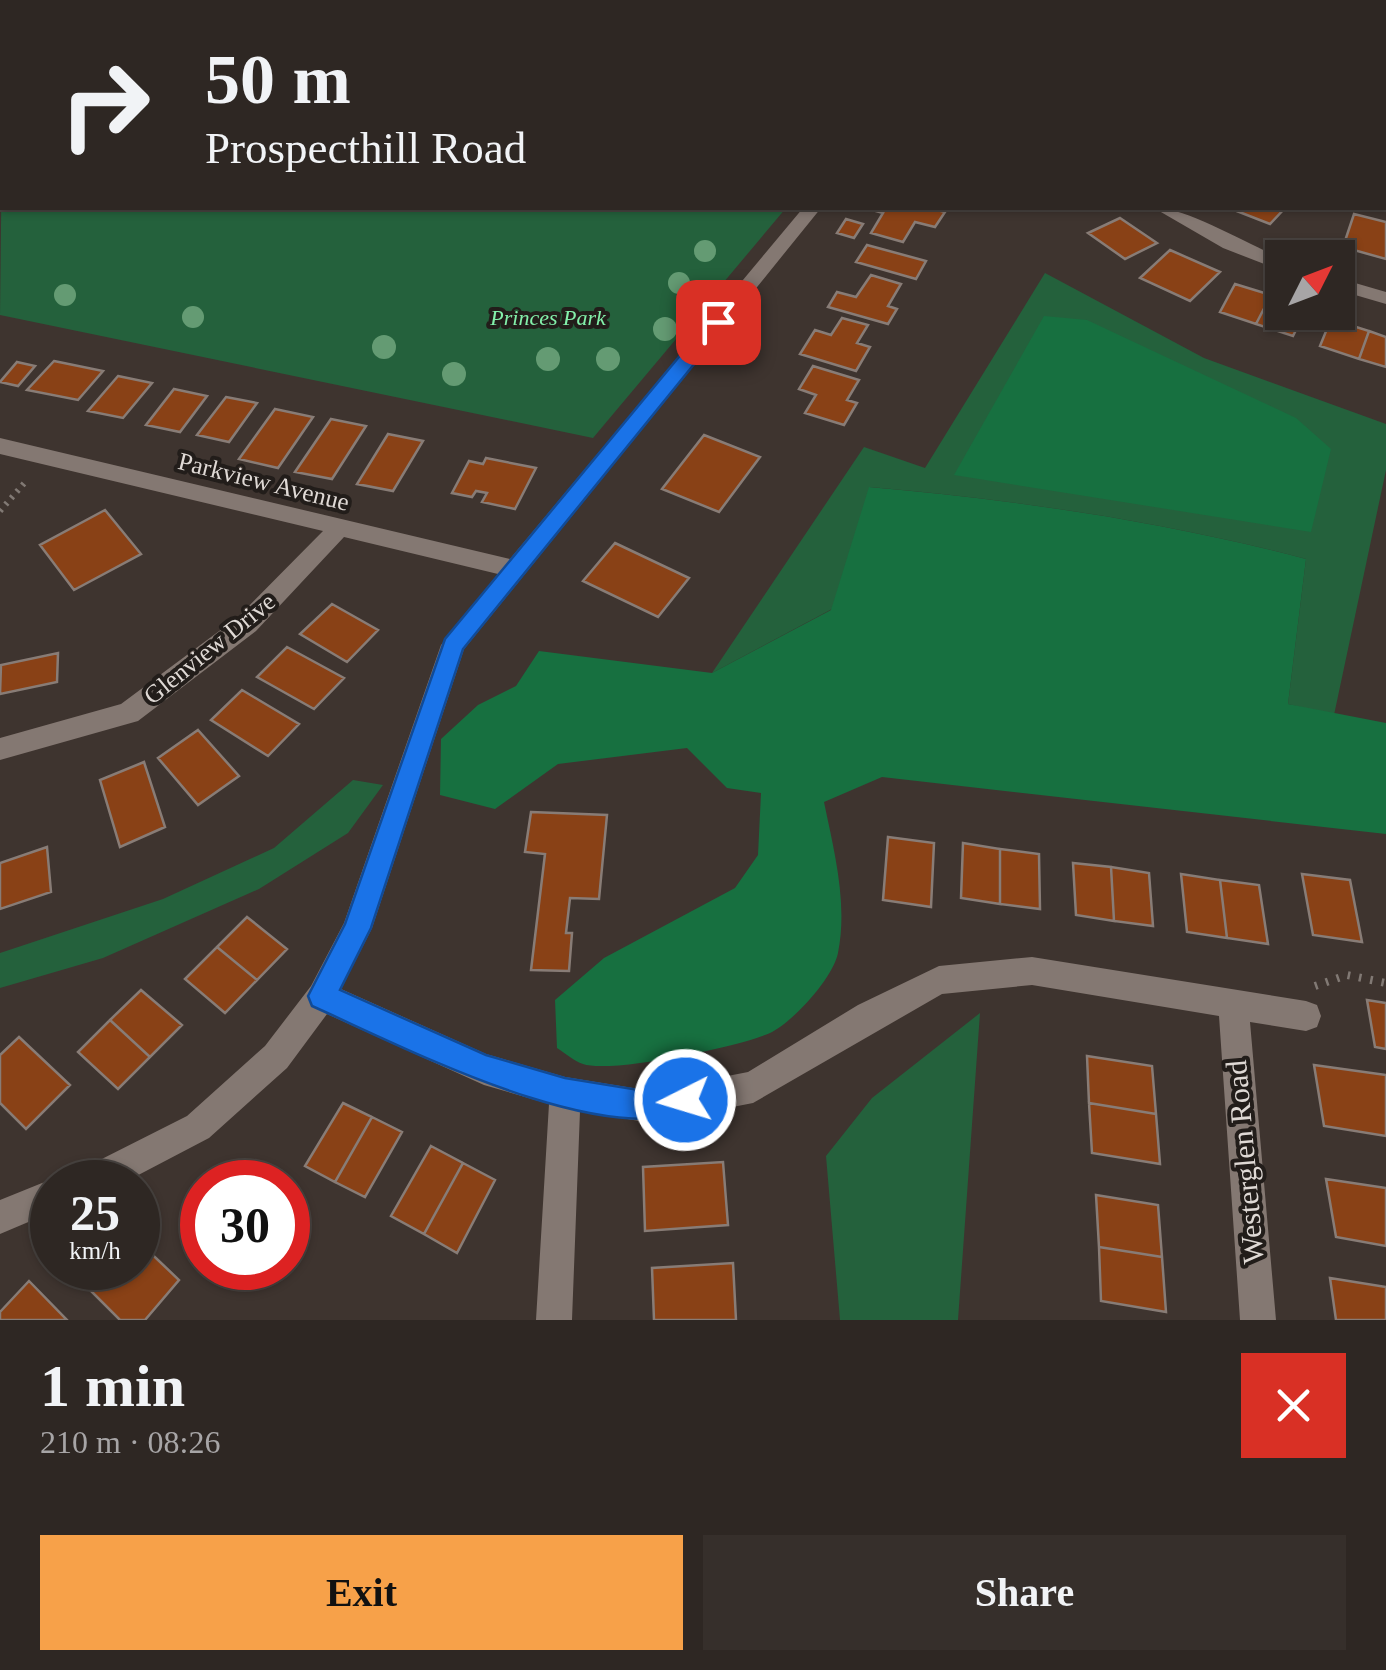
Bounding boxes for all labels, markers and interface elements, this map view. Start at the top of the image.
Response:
icon: right [40,40,170,170]
text: 50 m [205,41,351,118]
text: Prospecthill Road [205,123,526,173]
north arrow [1265,240,1355,330]
map controls [1265,240,1355,330]
pin [676,280,761,365]
icon: arrive [691,295,746,350]
park label: Princes Park [489,305,607,330]
street label: Parkview Avenue [176,447,352,516]
street label: Glenview Drive [139,587,280,709]
position arrow [633,1048,737,1152]
street label: Westerglen Road [1219,1059,1270,1265]
speed limit sign: 30 [180,1160,310,1290]
text: 25 [70,1185,120,1241]
text: km/h [69,1237,121,1264]
text: 1 min [40,1353,185,1419]
button: close [1241,1353,1346,1458]
text: 210 m · 08:26 [40,1424,220,1460]
button: Exit [40,1535,683,1650]
button: Share [703,1535,1346,1650]

